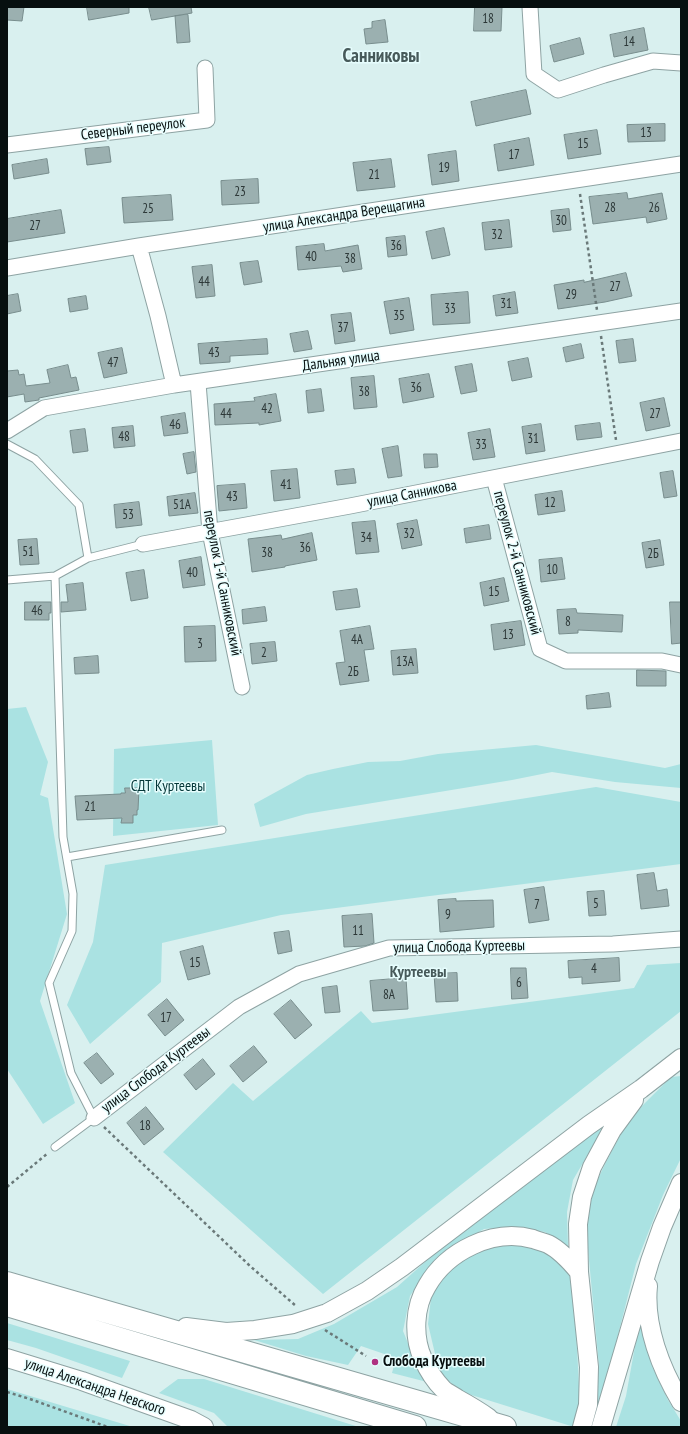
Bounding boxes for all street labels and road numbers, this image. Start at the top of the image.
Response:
street label: Северный переулок [80,114,186,144]
street label: улица Александра Верещагина [262,193,426,237]
street label: Дальняя улица [301,347,381,375]
street label: улица Санникова [366,477,458,511]
street label: переулок 2-й Санниковский [489,489,545,637]
street label: переулок 1-й Санниковский [199,509,245,657]
street label: улица Слобода Куртеевы [393,937,525,957]
street label: улица Слобода Куртеевы [98,1023,214,1117]
street label: улица Александра Невского [22,1354,168,1420]

